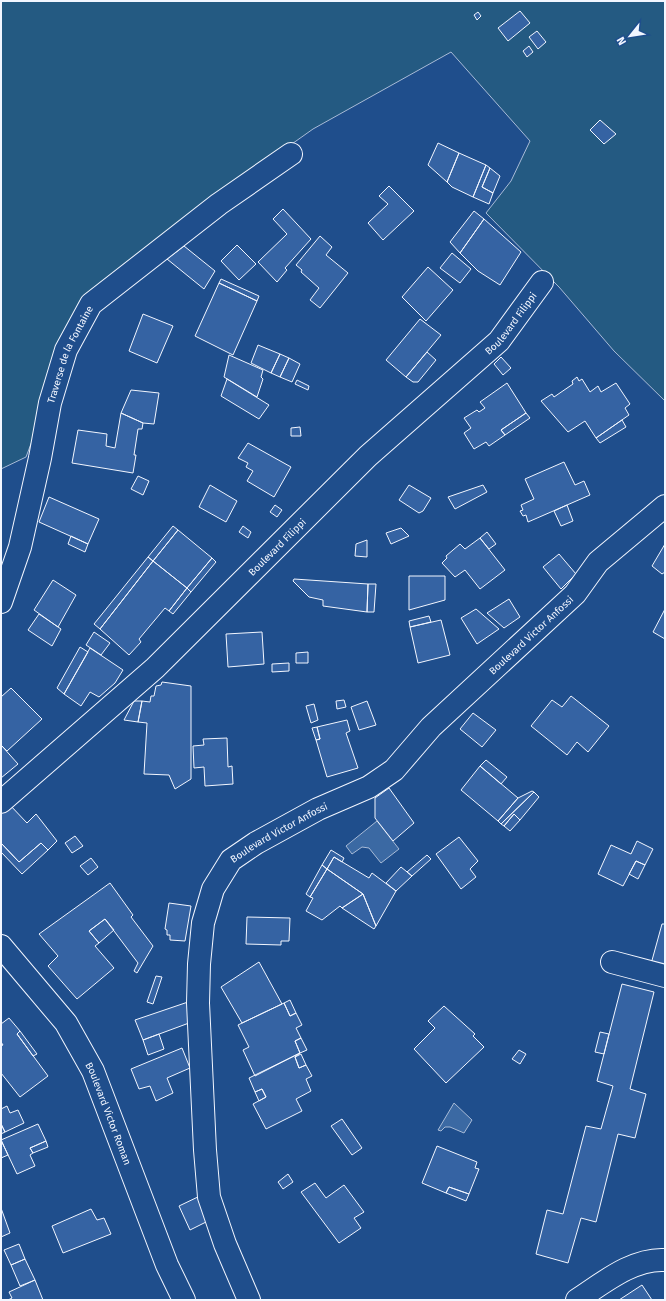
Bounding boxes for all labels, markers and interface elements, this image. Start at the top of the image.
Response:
north arrow [610,16,650,56]
text: N [614,34,629,47]
street label: Boulevard Filippi [483,290,540,358]
street label: Traverse de la Fontaine [45,304,96,405]
street label: Boulevard Filippi [246,516,309,579]
street label: Boulevard Victor Anfossi [487,594,576,677]
street label: Boulevard Victor Anfossi [228,801,330,866]
street label: Boulevard Victor Roman [82,1060,133,1167]

